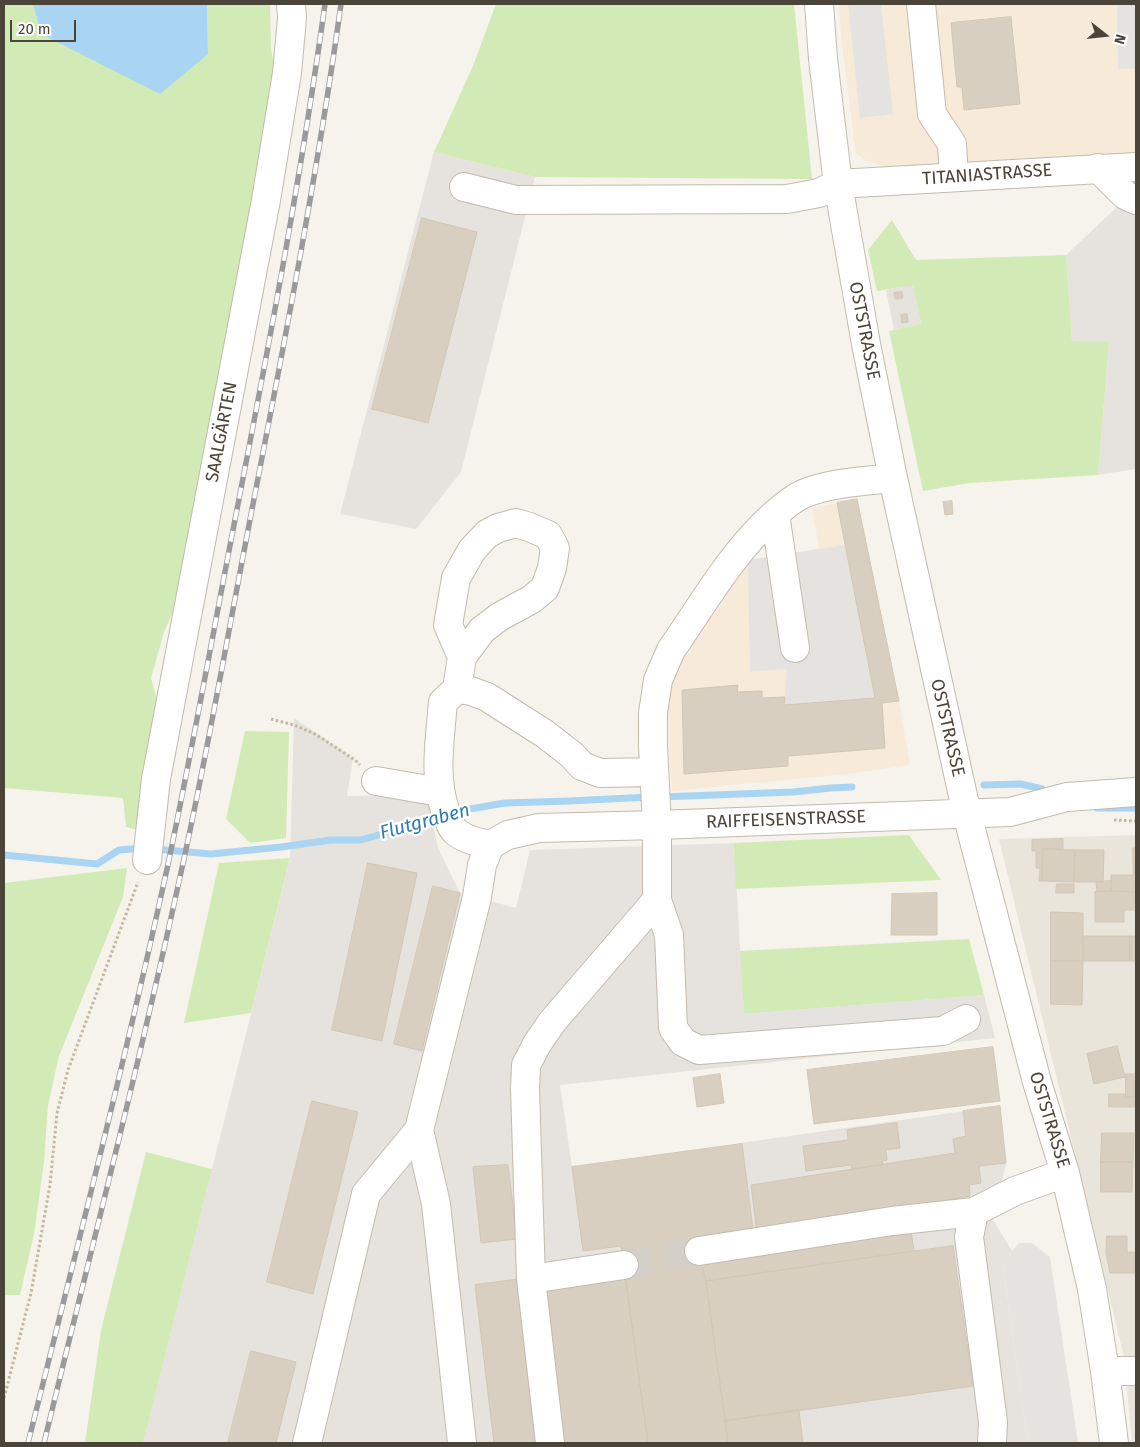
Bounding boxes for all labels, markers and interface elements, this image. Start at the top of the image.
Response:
scale bar [12,10,79,42]
north arrow [1080,10,1130,60]
text: 20 m [18,20,51,38]
text: N [1110,32,1129,46]
street label: TITANIASTRASSE [921,160,1053,190]
street label: OSTSTRASSE [844,280,884,382]
street label: SAALGÄRTEN [202,380,242,484]
street label: OSTSTRASSE [925,677,969,779]
water label: Flutgraben [378,799,472,845]
street label: RAIFFEISENSTRASSE [706,806,866,834]
street label: OSTSTRASSE [1024,1069,1074,1171]

